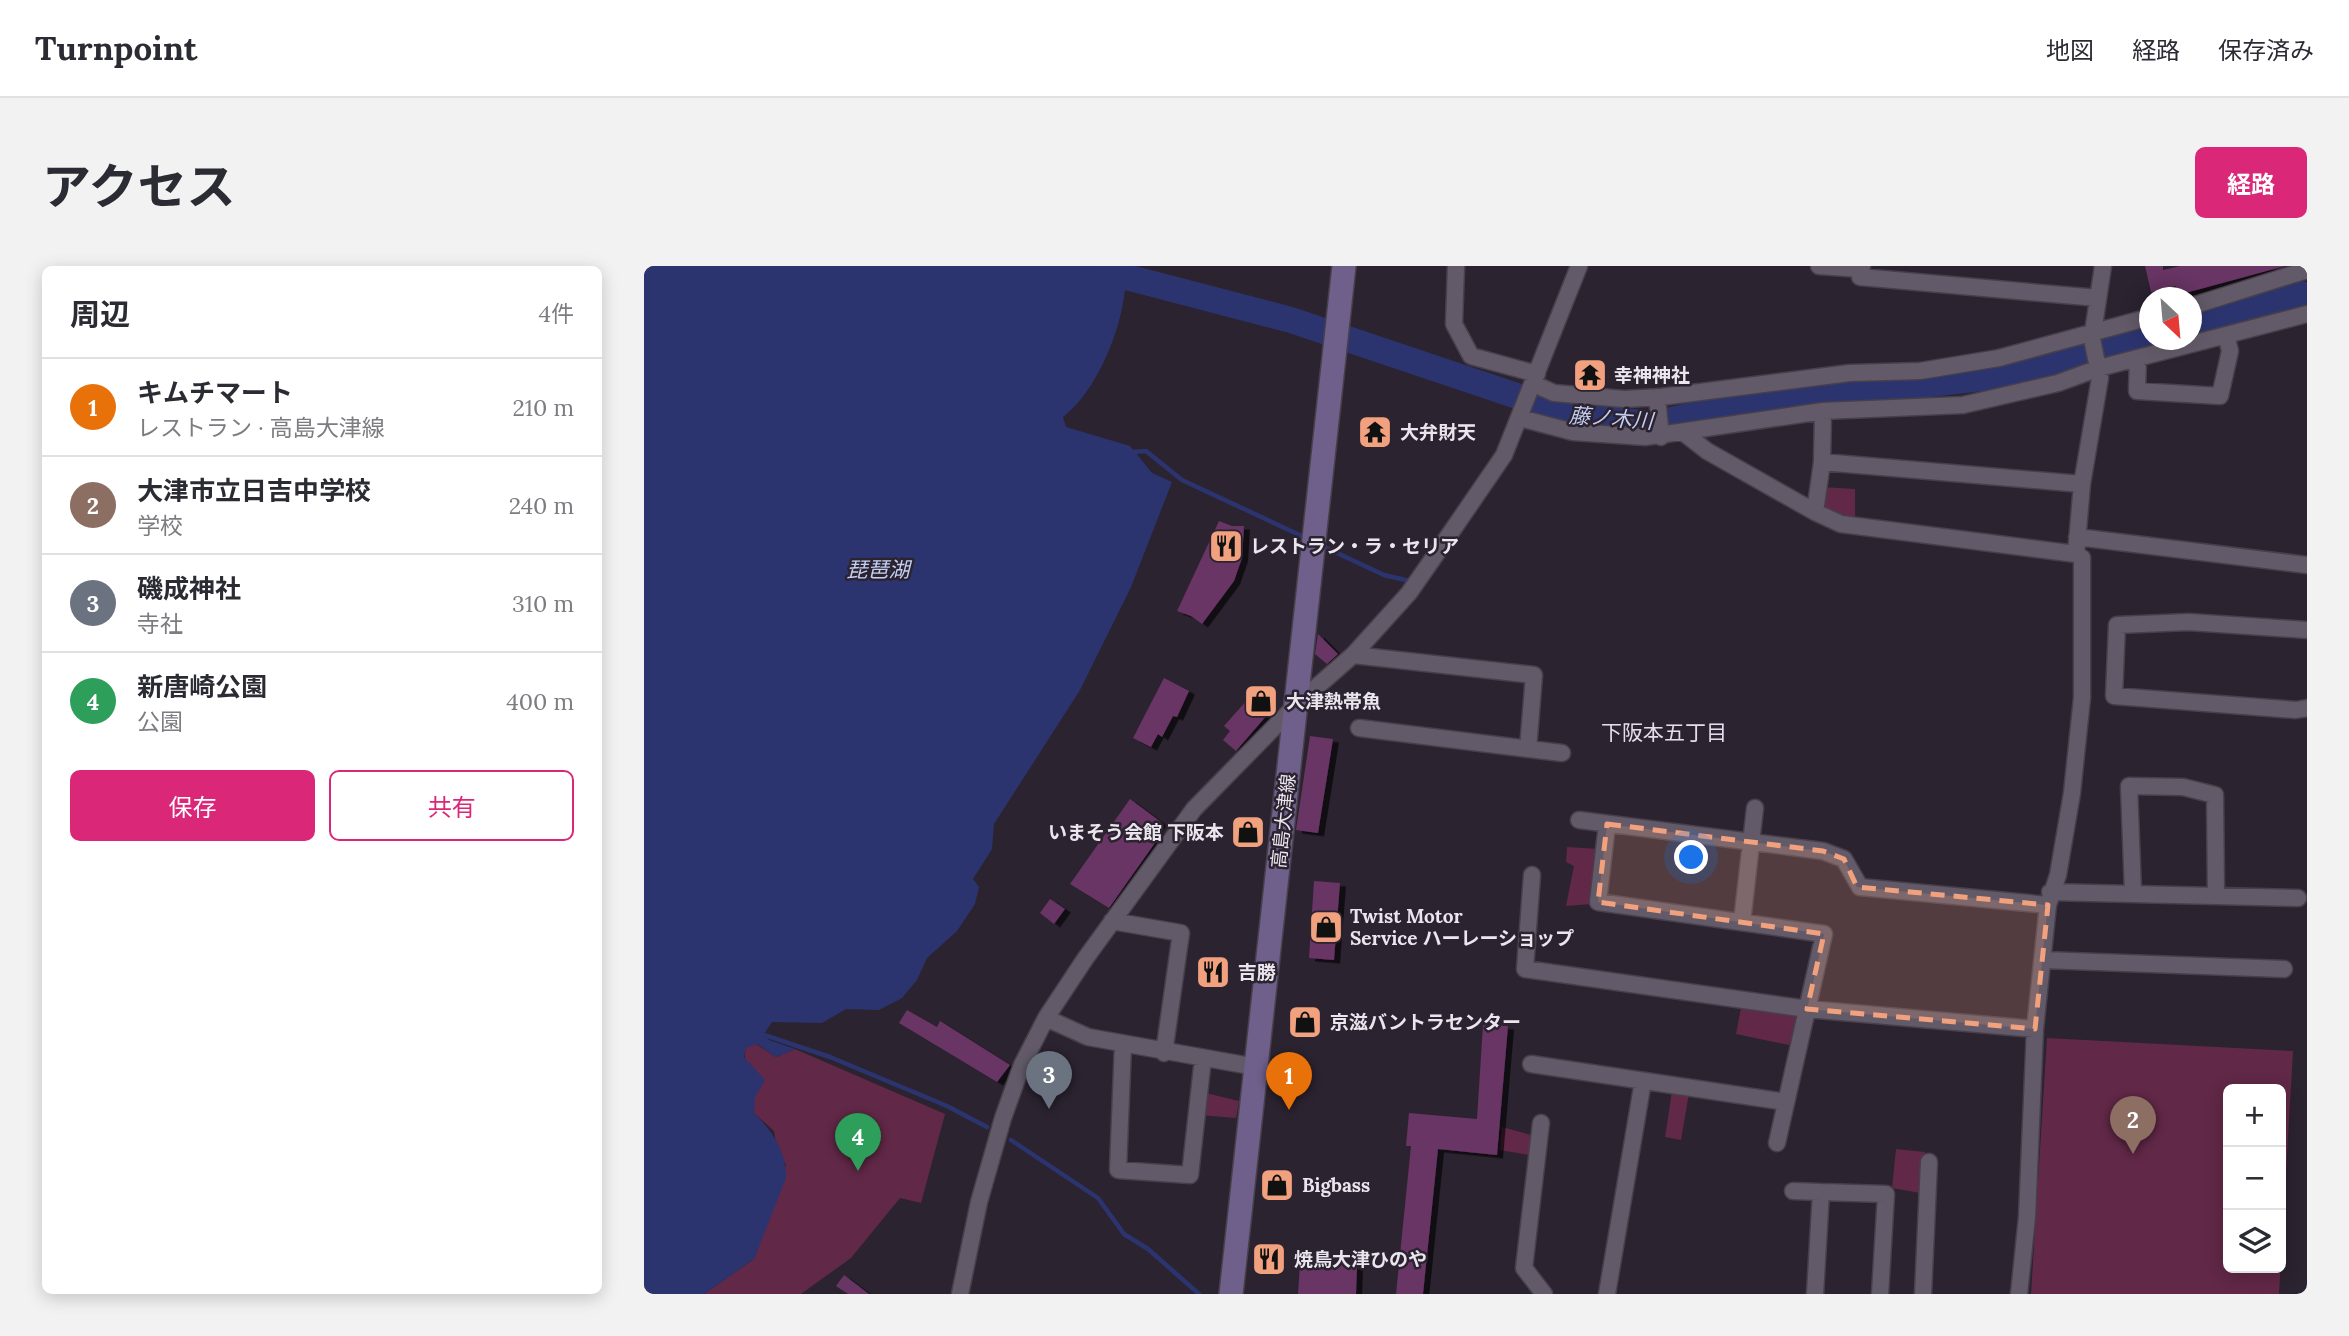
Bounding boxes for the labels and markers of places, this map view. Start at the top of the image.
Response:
temple icon: 幸神神社 [1571,356,1609,394]
place label: 幸神神社 [1614,363,1690,387]
temple icon: 大弁財天 [1356,413,1394,451]
place label: 大弁財天 [1400,420,1476,444]
restaurant icon: レストラン・ラ・セリア [1207,527,1245,565]
place label: レストラン・ラ・セリア [1250,534,1459,558]
shop icon: 大津熱帯魚 [1242,682,1280,720]
place label: 大津熱帯魚 [1286,689,1381,713]
shop icon: いまそう会館 下阪本 [1229,813,1267,851]
place label: いまそう会館 下阪本 [1048,820,1224,844]
place label: Twist Motor Service ハーレーショップ [1350,904,1574,950]
shop icon: Twist Motor Service ハーレーショップ [1307,908,1345,946]
restaurant icon: 吉勝 [1194,953,1232,991]
place label: 吉勝 [1238,960,1276,984]
shop icon: 京滋バントラセンター [1286,1003,1324,1041]
place label: 京滋バントラセンター [1330,1010,1521,1034]
pin: 3 [1026,1051,1072,1109]
pin: 1 [1266,1052,1312,1110]
pin: 2 [2110,1096,2156,1154]
pin: 4 [835,1113,881,1171]
shop icon: Bigbass [1258,1166,1296,1204]
place label: Bigbass [1302,1173,1370,1197]
restaurant icon: 焼鳥大津ひのや [1250,1240,1288,1278]
place label: 焼鳥大津ひのや [1294,1247,1427,1271]

